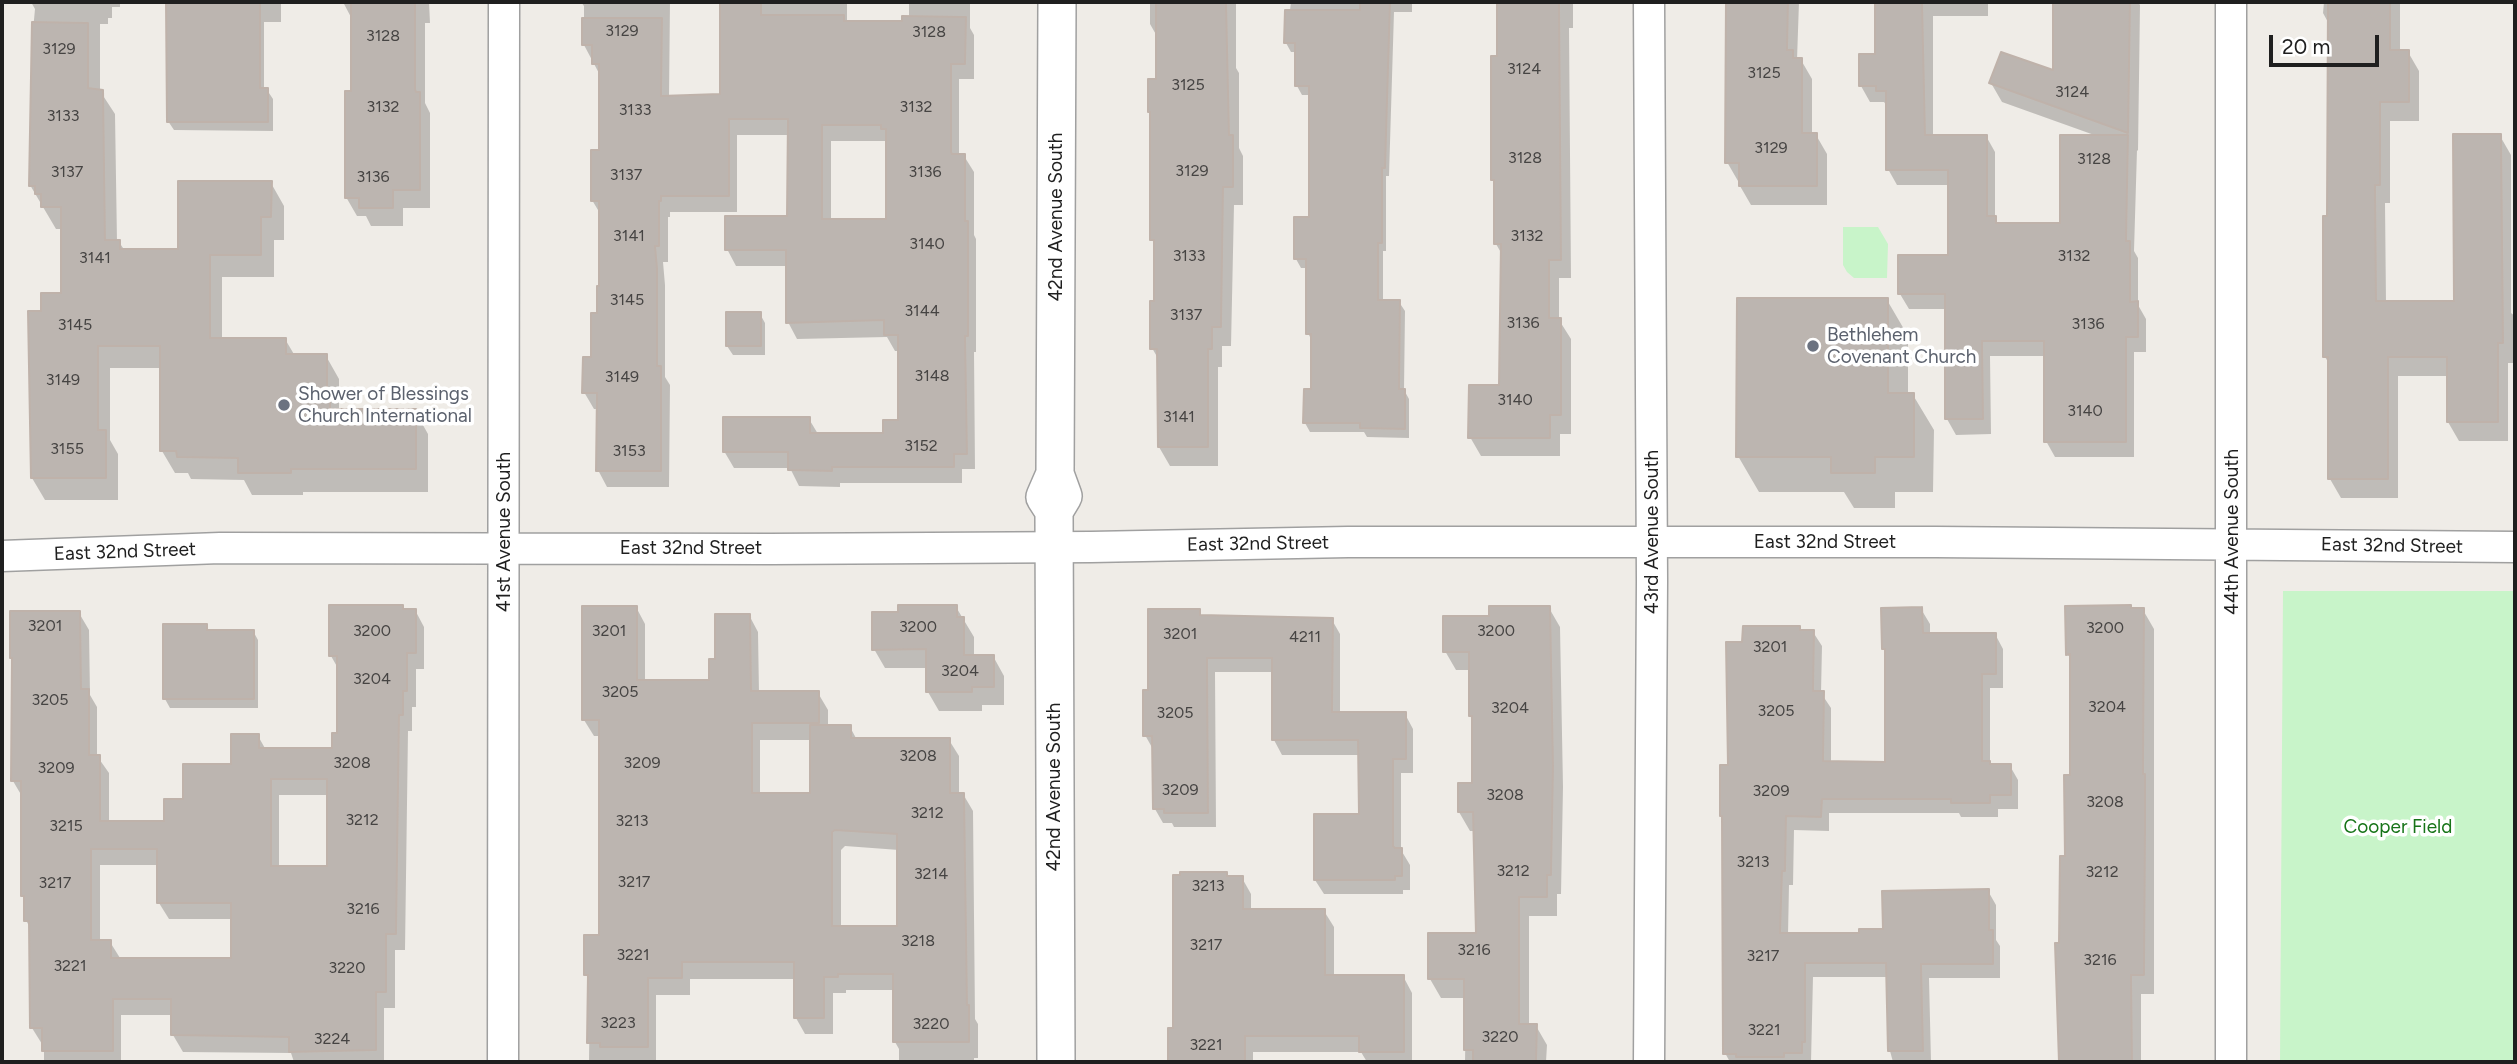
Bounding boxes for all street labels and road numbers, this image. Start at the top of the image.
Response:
street label: 42nd Avenue South [1045,133,1067,301]
street label: 44th Avenue South [2221,449,2243,615]
street label: 43rd Avenue South [1641,450,1663,614]
street label: 41st Avenue South [493,452,515,612]
street label: East 32nd Street [1187,531,1329,557]
street label: East 32nd Street [1754,531,1896,553]
street label: East 32nd Street [2321,533,2463,559]
street label: East 32nd Street [620,537,762,559]
street label: East 32nd Street [54,538,196,566]
street label: 42nd Avenue South [1043,703,1065,871]

